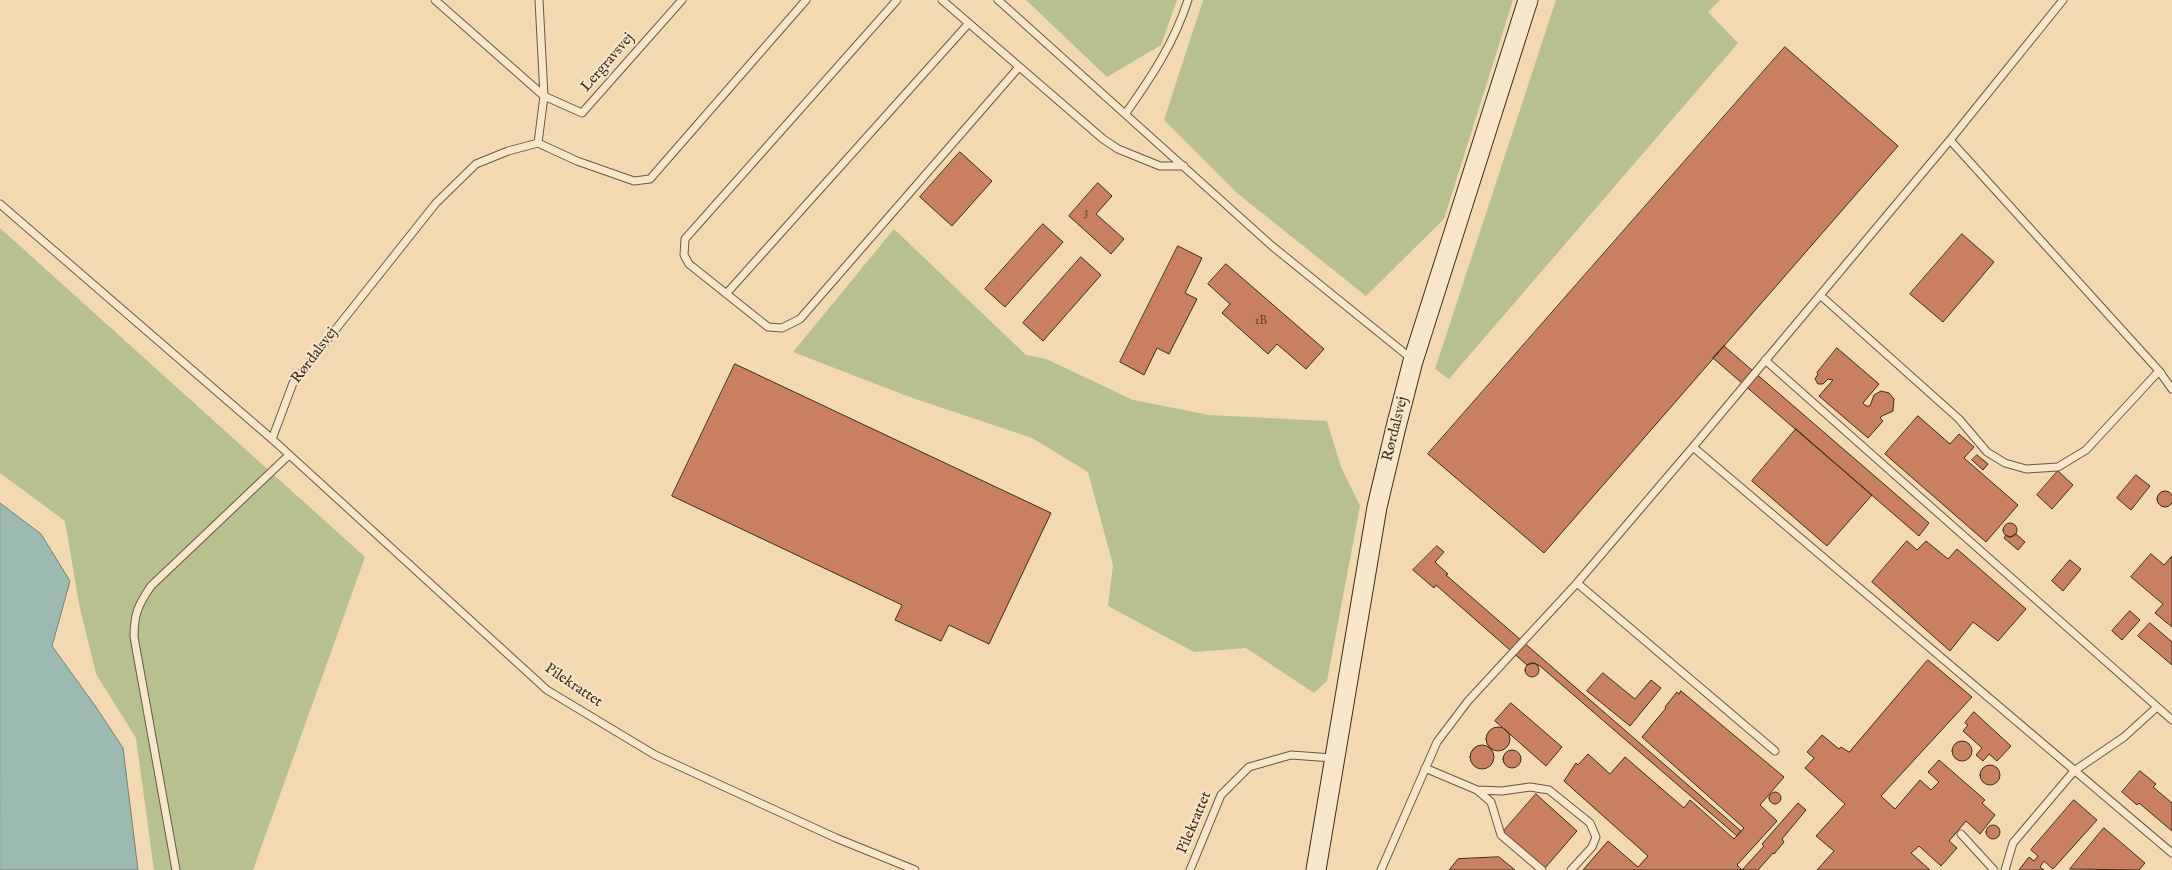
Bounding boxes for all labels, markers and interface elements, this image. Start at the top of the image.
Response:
street label: Lergravsvej [578,30,638,96]
house number: 3 [1084,206,1088,220]
house number: 1B [1255,315,1267,329]
street label: Rørdalsvej [288,324,342,388]
street label: Rørdalsvej [1379,395,1413,463]
street label: Pilekrattet [541,660,605,712]
street label: Pilekrattet [1174,789,1216,857]

